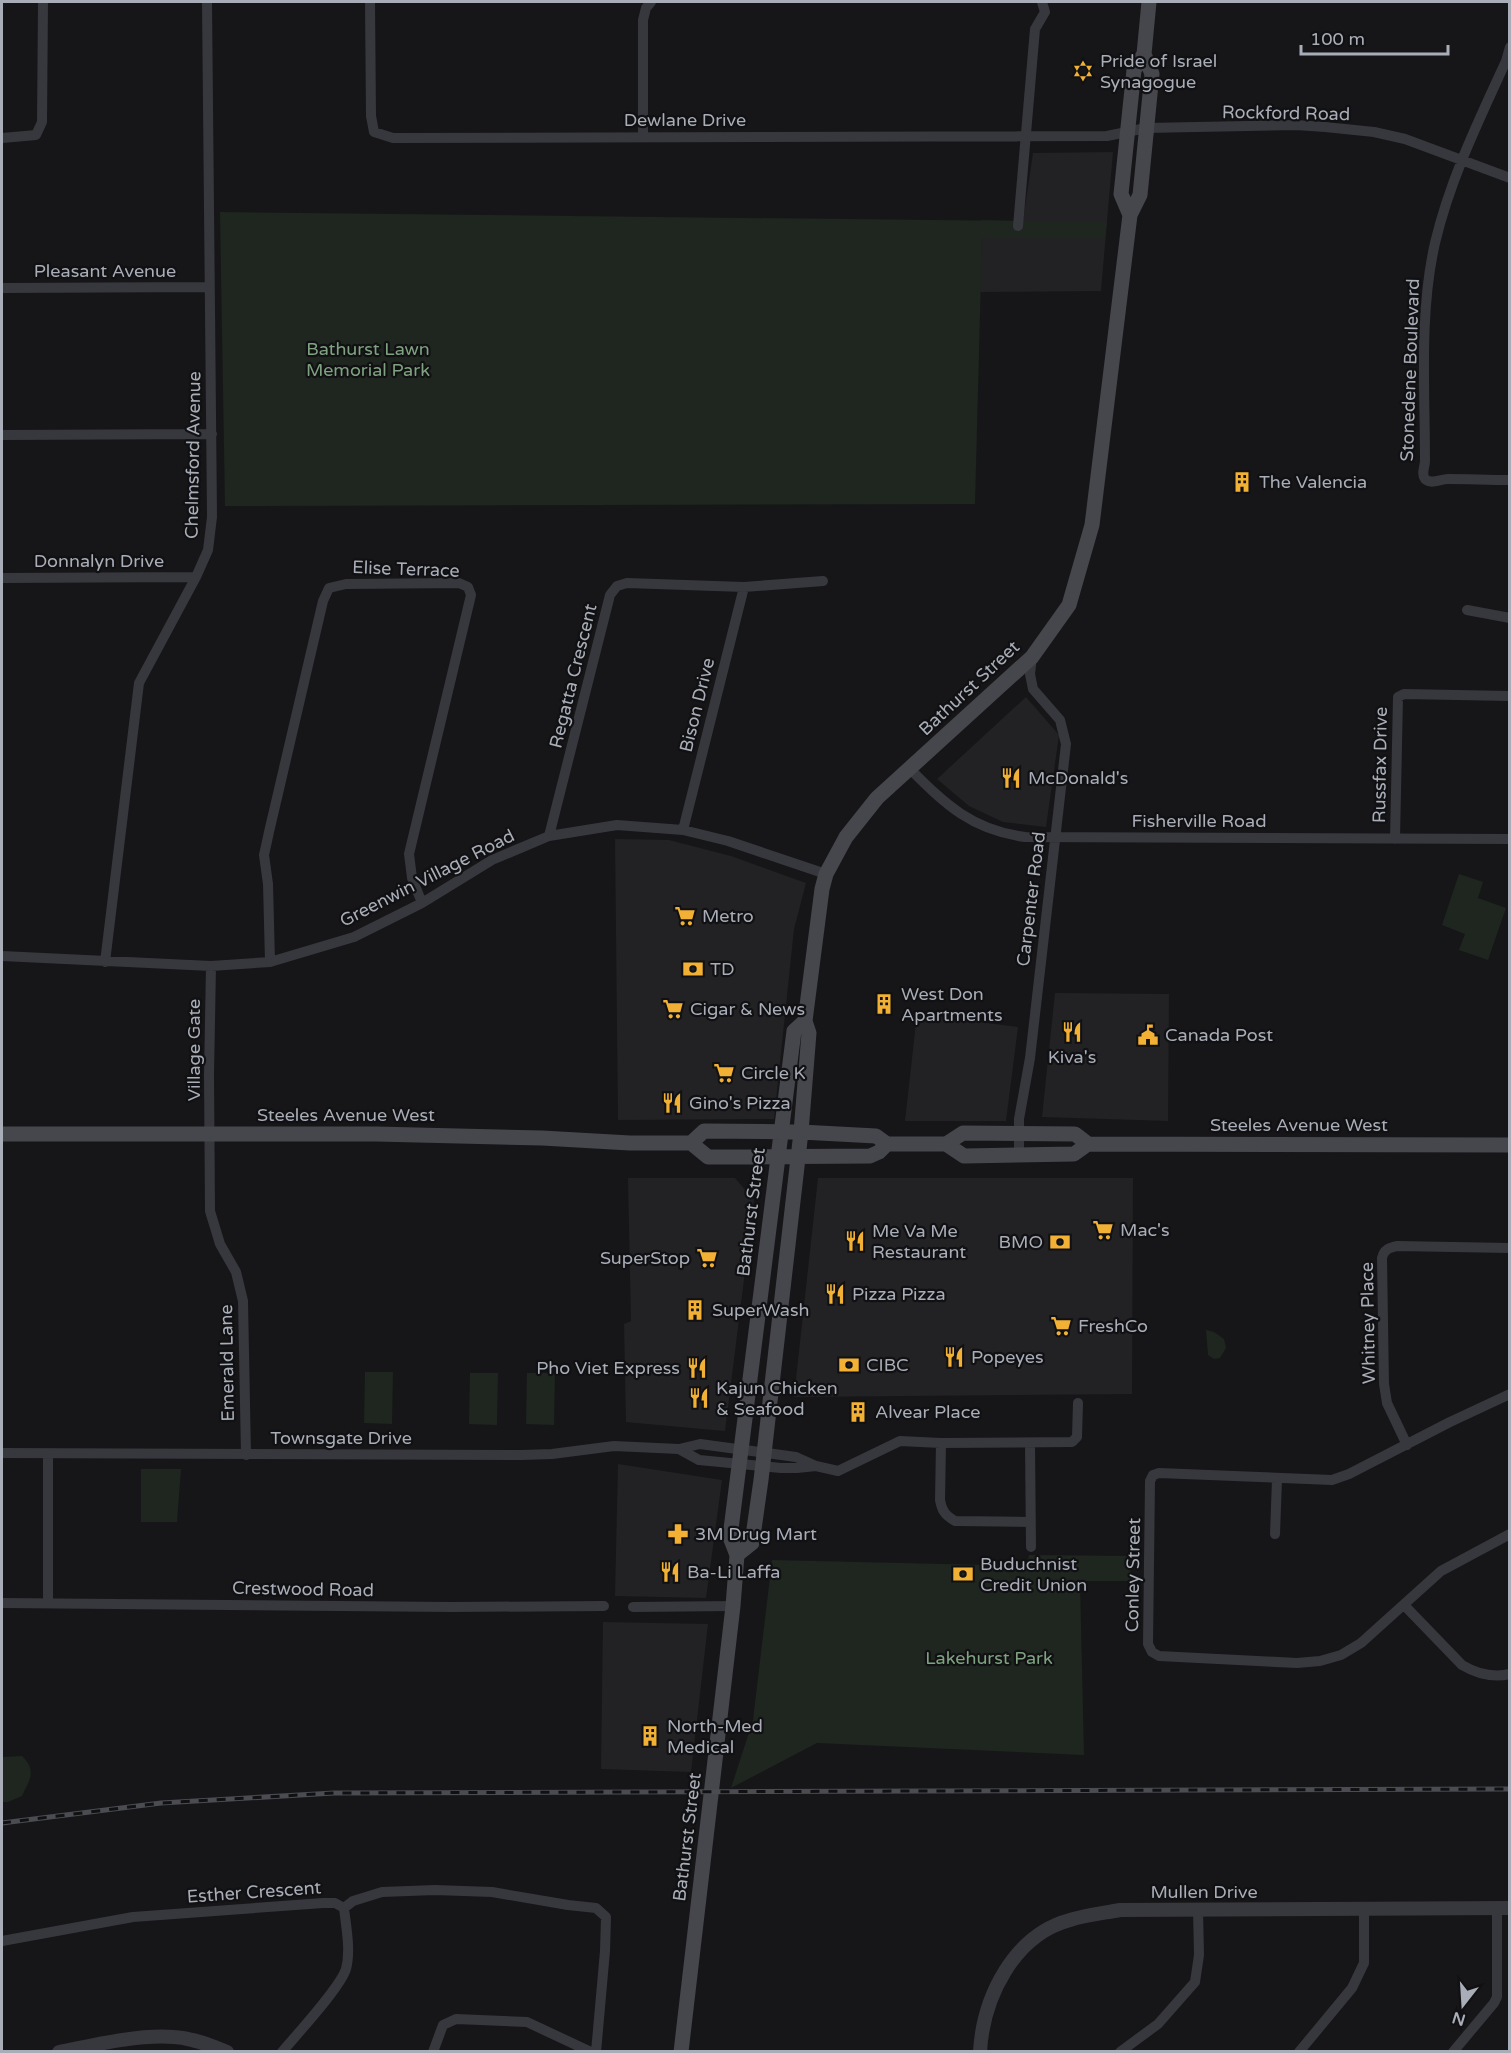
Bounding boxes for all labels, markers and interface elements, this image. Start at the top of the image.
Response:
scale bar [1301,18,1448,56]
text: 100 m [1310,28,1365,50]
place label: Pride of Israel Synagogue [1100,50,1217,93]
synagogue icon: Pride of Israel Synagogue [1071,59,1095,83]
street label: Rockford Road [1222,101,1350,125]
street label: Dewlane Drive [624,109,746,131]
street label: Pleasant Avenue [34,260,176,282]
street label: Stonedene Boulevard [1396,278,1424,462]
park label: Bathurst Lawn Memorial Park [306,338,430,381]
street label: Chelmsford Avenue [181,371,205,539]
building icon: The Valencia [1230,470,1254,494]
place label: The Valencia [1259,471,1367,493]
street label: Donnalyn Drive [34,550,164,572]
street label: Elise Terrace [352,556,460,582]
street label: Regatta Crescent [544,601,602,750]
street label: Bathurst Street [914,636,1024,740]
street label: Bison Drive [675,656,719,754]
street label: Russfax Drive [1368,707,1392,823]
restaurant icon: McDonald's [999,766,1023,790]
place label: McDonald's [1028,767,1128,789]
street label: Fisherville Road [1132,810,1267,832]
street label: Greenwin Village Road [336,824,518,932]
street label: Carpenter Road [1012,830,1050,968]
supermarket icon: Metro [673,904,697,928]
place label: Metro [702,905,754,927]
bank icon: TD [681,957,705,981]
place label: TD [710,958,734,980]
place label: West Don Apartments [901,983,1003,1026]
building icon: West Don Apartments [872,992,896,1016]
supermarket icon: Cigar & News [661,997,685,1021]
place label: Cigar & News [690,998,805,1020]
street label: Village Gate [183,999,205,1101]
restaurant icon: Kiva's [1060,1020,1084,1044]
public building icon: Canada Post [1136,1023,1160,1047]
place label: Canada Post [1165,1024,1273,1046]
place label: Kiva's [1048,1046,1096,1068]
supermarket icon: Circle K [712,1061,736,1085]
place label: Circle K [741,1062,806,1084]
restaurant icon: Gino's Pizza [660,1091,684,1115]
place label: Gino's Pizza [689,1092,791,1114]
street label: Steeles Avenue West [257,1104,435,1126]
street label: Steeles Avenue West [1210,1114,1388,1136]
street label: Bathurst Street [732,1146,770,1278]
supermarket icon: Mac's [1091,1218,1115,1242]
place label: Mac's [1120,1219,1170,1241]
place label: Me Va Me Restaurant [872,1220,966,1263]
restaurant icon: Me Va Me Restaurant [843,1229,867,1253]
bank icon: BMO [1048,1230,1072,1254]
place label: BMO [999,1231,1043,1253]
supermarket icon: SuperStop [695,1246,719,1270]
place label: SuperStop [600,1247,690,1269]
street label: Whitney Place [1356,1262,1380,1384]
restaurant icon: Pizza Pizza [823,1282,847,1306]
place label: Pizza Pizza [852,1283,946,1305]
building icon: SuperWash [683,1298,707,1322]
place label: SuperWash [712,1299,810,1321]
street label: Emerald Lane [215,1304,239,1422]
supermarket icon: FreshCo [1049,1314,1073,1338]
place label: FreshCo [1078,1315,1148,1337]
restaurant icon: Popeyes [942,1345,966,1369]
place label: Popeyes [971,1346,1044,1368]
bank icon: CIBC [837,1353,861,1377]
place label: CIBC [866,1354,909,1376]
restaurant icon: Pho Viet Express [685,1356,709,1380]
place label: Pho Viet Express [536,1357,680,1379]
place label: Kajun Chicken & Seafood [716,1377,838,1420]
restaurant icon: Kajun Chicken & Seafood [687,1386,711,1410]
building icon: Alvear Place [846,1400,870,1424]
place label: Alvear Place [875,1401,980,1423]
street label: Townsgate Drive [270,1427,412,1449]
street label: Conley Street [1121,1517,1145,1632]
pharmacy icon: 3M Drug Mart [666,1522,690,1546]
place label: 3M Drug Mart [695,1523,817,1545]
place label: Buduchnist Credit Union [980,1553,1087,1596]
restaurant icon: Ba-Li Laffa [658,1560,682,1584]
place label: Ba-Li Laffa [687,1561,780,1583]
bank icon: Buduchnist Credit Union [951,1562,975,1586]
street label: Crestwood Road [232,1577,374,1601]
park label: Lakehurst Park [925,1647,1053,1669]
place label: North-Med Medical [667,1715,763,1758]
building icon: North-Med Medical [638,1724,662,1748]
street label: Bathurst Street [668,1771,706,1903]
street label: Esther Crescent [186,1876,322,1908]
street label: Mullen Drive [1150,1881,1258,1903]
north arrow [1433,1975,1493,2035]
text: N [1450,2007,1468,2030]

